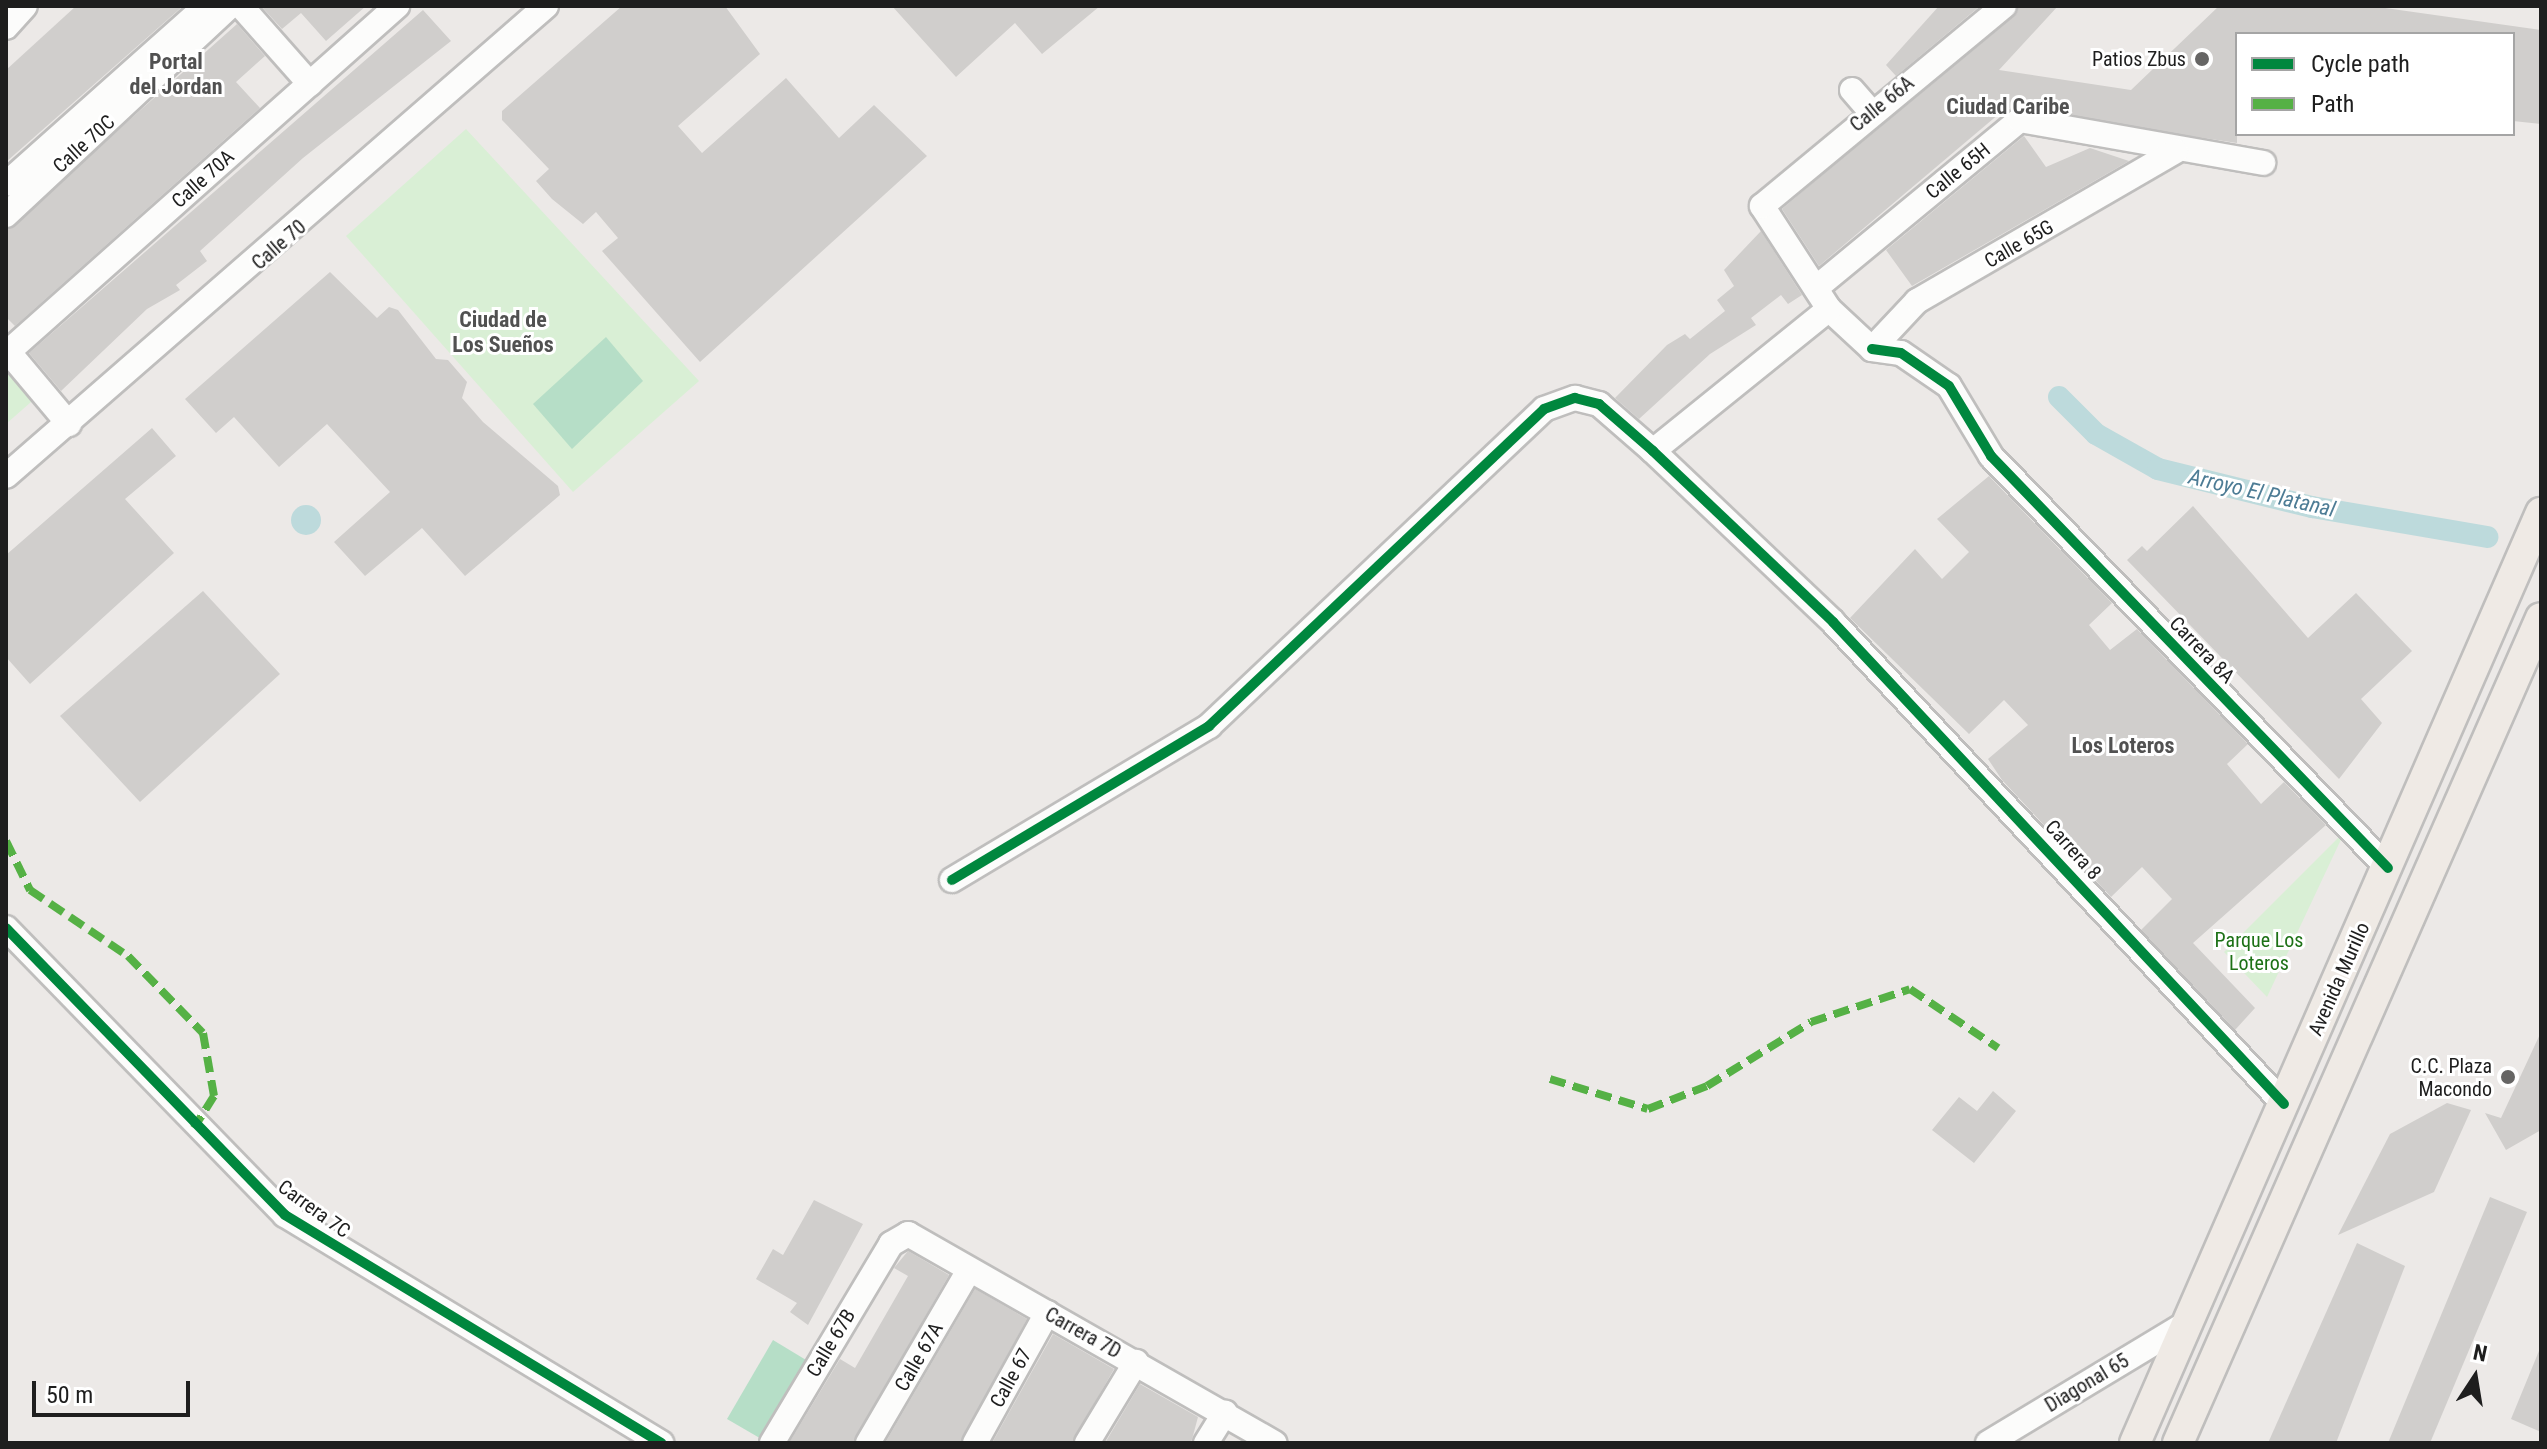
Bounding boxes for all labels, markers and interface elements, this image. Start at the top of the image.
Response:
legend [2235,32,2515,136]
place label: Patios Zbus [2092,47,2186,71]
district label: Portal del Jordan [130,48,222,100]
marker: Patios Zbus [2193,50,2211,68]
text: Cycle path [2311,50,2410,78]
street label: Calle 66A [1845,71,1919,137]
text: Path [2311,90,2354,118]
district label: Ciudad Caribe [1946,94,2070,120]
street label: Calle 70C [48,110,120,178]
street label: Calle 65H [1921,138,1995,204]
street label: Calle 70A [167,145,239,213]
street label: Calle 70 [247,215,311,275]
street label: Calle 65G [1980,215,2058,273]
district label: Ciudad de Los Sueños [452,306,554,358]
water label: Arroyo El Platanal [2186,463,2338,523]
street label: Carrera 8A [2164,612,2240,688]
district label: Los Loteros [2071,733,2175,759]
street label: Carrera 8 [2040,815,2106,885]
street label: Avenida Murillo [2303,918,2375,1040]
park label: Parque Los Loteros [2215,928,2303,975]
place label: C.C. Plaza Macondo [2411,1054,2492,1101]
marker: C.C. Plaza Macondo [2499,1068,2517,1086]
street label: Carrera 7C [273,1175,355,1243]
street label: Carrera 7D [1041,1302,1125,1364]
street label: Calle 67B [801,1305,861,1381]
street label: Calle 67A [890,1318,948,1396]
north arrow [2435,1337,2515,1417]
text: N [2471,1339,2489,1367]
street label: Calle 67 [985,1344,1037,1412]
street label: Diagonal 65 [2041,1349,2133,1417]
scale bar [36,1365,194,1415]
text: 50 m [46,1381,93,1409]

